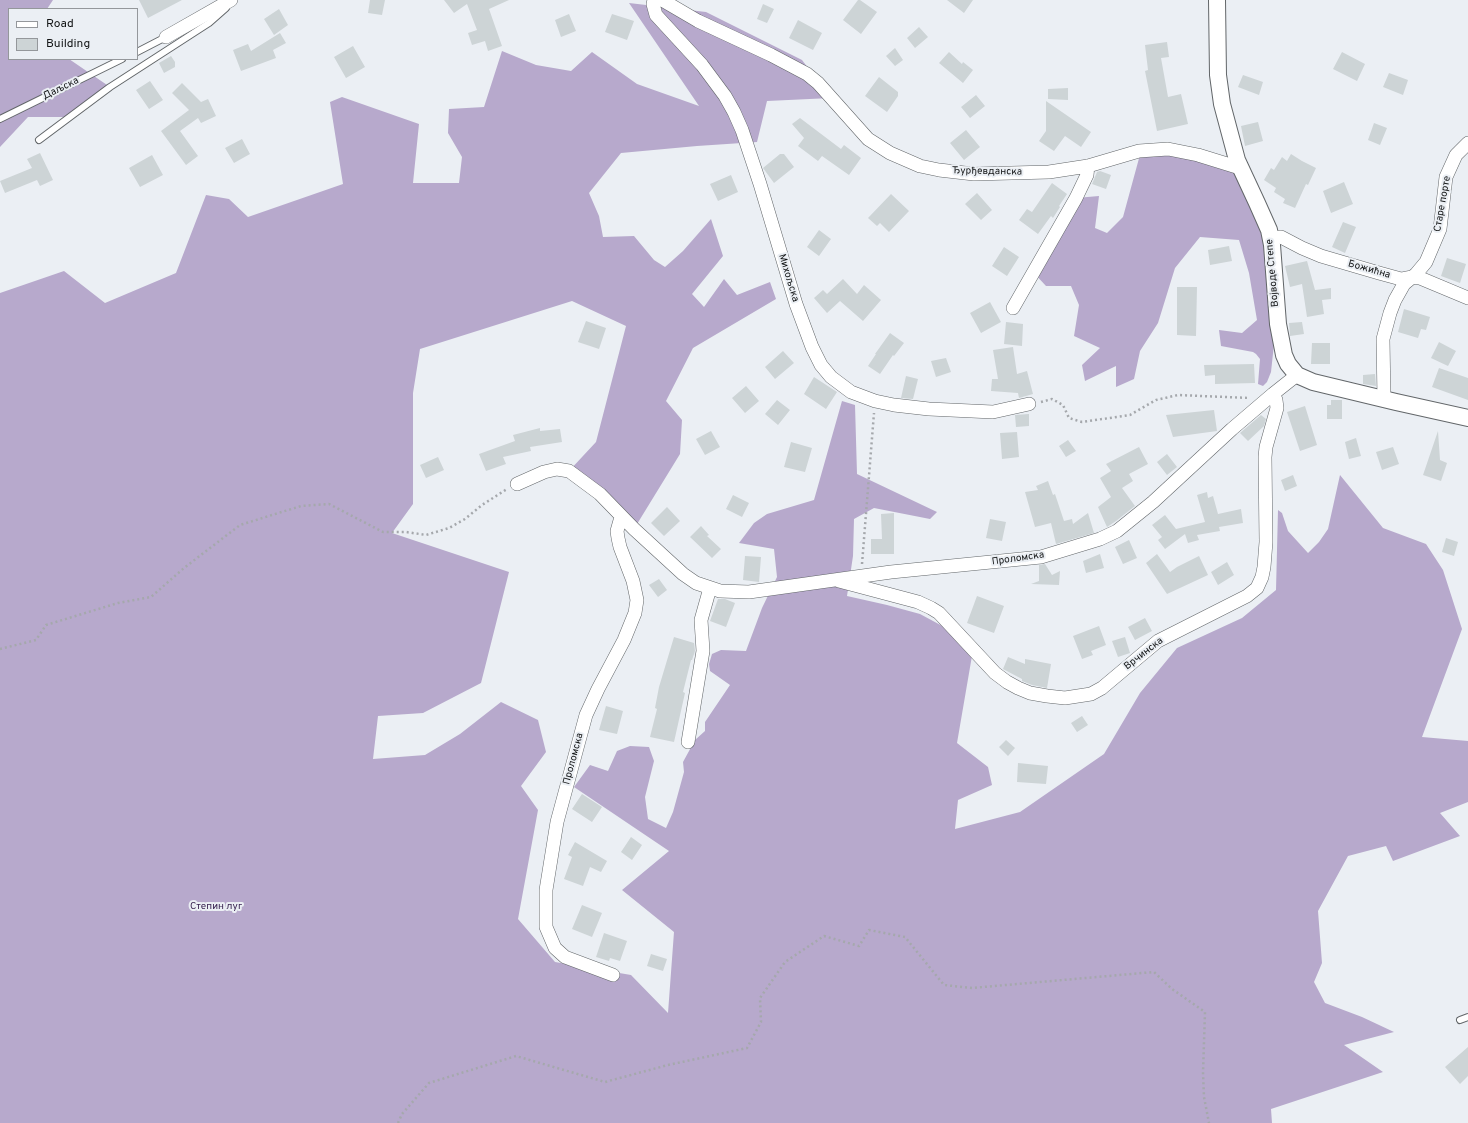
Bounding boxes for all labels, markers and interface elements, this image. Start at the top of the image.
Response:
legend [8,8,138,60]
text: Road [46,16,74,32]
text: Building [46,36,90,52]
street label: Даљска [41,75,81,103]
street label: Ђурђевданска [952,165,1022,179]
street label: Старе порте [1432,175,1454,233]
street label: Војводе Степе [1264,239,1282,307]
street label: Михољска [775,253,801,303]
street label: Божићна [1346,258,1392,282]
street label: Проломска [991,549,1045,569]
street label: Врчинска [1122,635,1166,673]
street label: Проломска [561,732,587,786]
park label: Степин луг [190,901,242,913]

